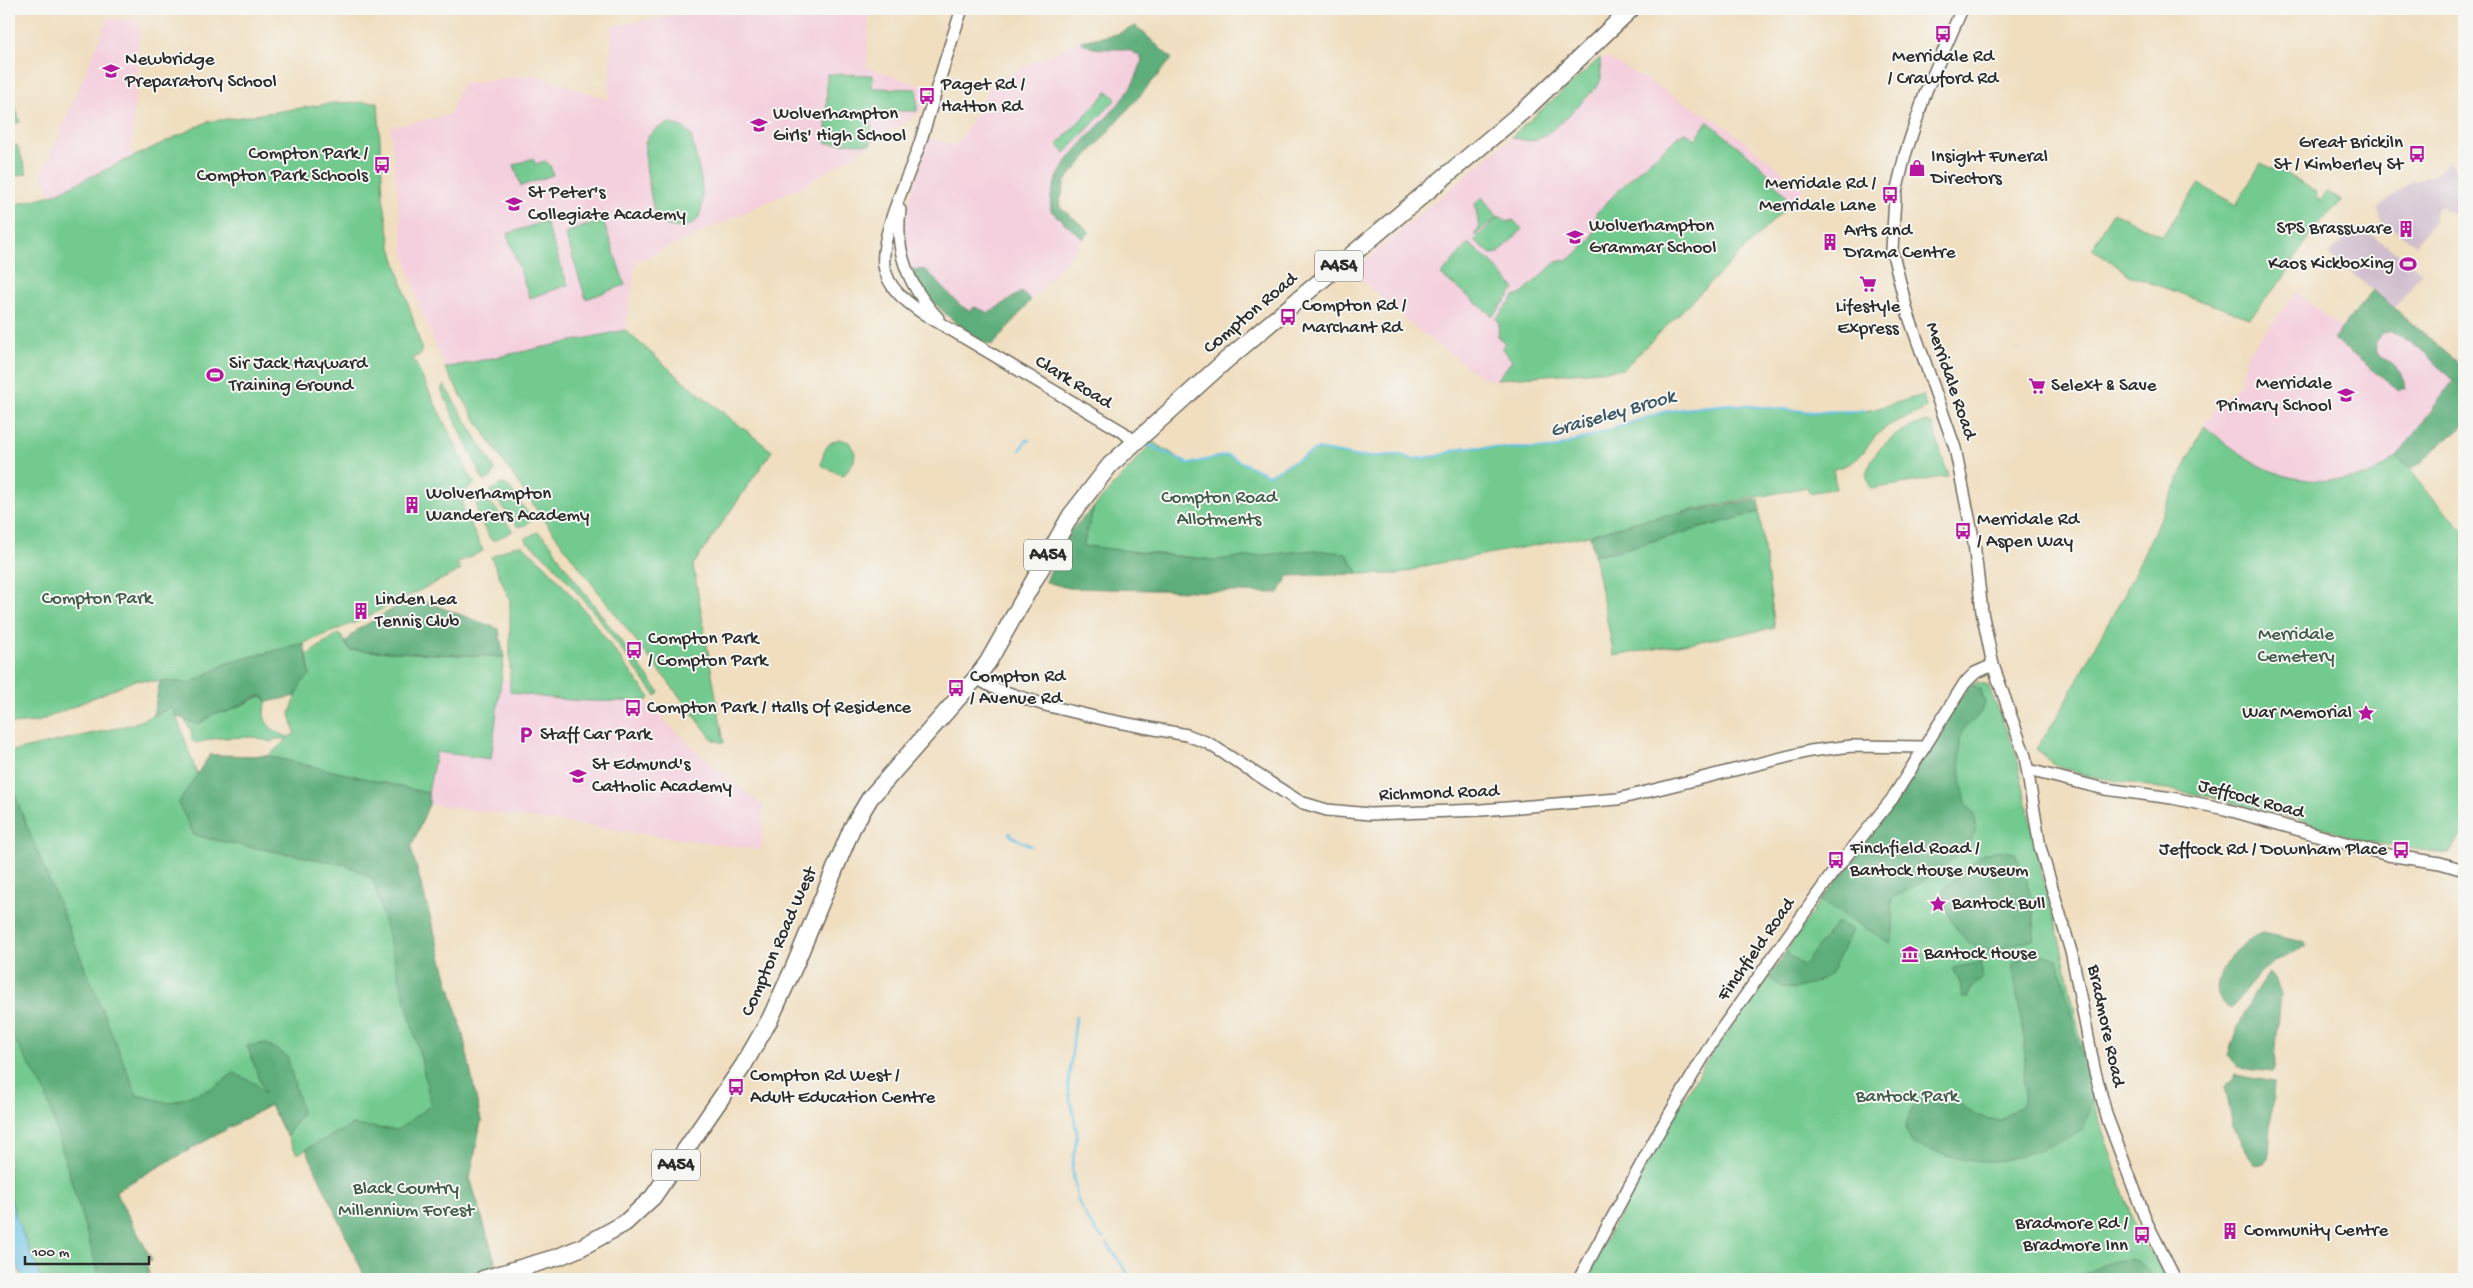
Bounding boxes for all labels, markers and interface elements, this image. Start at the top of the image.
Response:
bus stop icon: Merridale Rd / Crawford Rd [1933,24,1953,44]
place label: Merridale Rd / Crawford Rd [1888,46,2000,91]
place label: Newbridge Preparatory School [124,49,277,94]
school or university icon: Newbridge Preparatory School [101,61,121,81]
place label: Paget Rd / Hatton Rd [940,74,1025,119]
bus stop icon: Paget Rd / Hatton Rd [917,86,937,106]
place label: Wolverhampton Girls' High School [773,103,906,148]
school or university icon: Wolverhampton Girls' High School [749,115,769,135]
place label: Great Brickiln St / Kimberley St [2274,132,2405,177]
place label: Compton Park / Compton Park Schools [197,143,369,188]
bus stop icon: Great Brickiln St / Kimberley St [2407,144,2427,164]
place label: Insight Funeral Directors [1929,146,2048,191]
bus stop icon: Compton Park / Compton Park Schools [372,155,392,175]
shop icon: Insight Funeral Directors [1907,158,1927,178]
place label: Merridale Rd / Merridale Lane [1759,173,1876,218]
place label: St Peter's Collegiate Academy [528,182,687,227]
bus stop icon: Merridale Rd / Merridale Lane [1880,185,1900,205]
school or university icon: St Peter's Collegiate Academy [504,194,524,214]
place label: Wolverhampton Grammar School [1589,215,1716,260]
place label: SPS Brassware [2277,218,2392,241]
building icon: SPS Brassware [2396,219,2416,239]
place label: Arts and Drama Centre [1842,220,1956,265]
school or university icon: Wolverhampton Grammar School [1565,227,1585,247]
building icon: Arts and Drama Centre [1820,232,1840,252]
road number: A454 [1315,250,1363,282]
place label: Kaos Kickboxing [2268,253,2394,276]
sports icon: Kaos Kickboxing [2398,254,2418,274]
street label: Compton Road [1199,267,1304,360]
supermarket icon: Lifestyle Express [1858,274,1878,294]
place label: Compton Rd / Marchant Rd [1302,295,1407,340]
place label: Lifestyle Express [1836,296,1901,341]
bus stop icon: Compton Rd / Marchant Rd [1278,307,1298,327]
street label: Merridale Road [1919,319,1981,444]
street label: Clark Road [1030,351,1117,416]
place label: Sir Jack Hayward Training Ground [228,353,369,398]
sports icon: Sir Jack Hayward Training Ground [205,365,225,385]
place label: Merridale Primary School [2216,373,2332,418]
place label: Selext & Save [2051,375,2157,398]
supermarket icon: Selext & Save [2027,376,2047,396]
school or university icon: Merridale Primary School [2336,385,2356,405]
water label: Graiseley Brook [1548,386,1680,444]
place label: Wolverhampton Wanderers Academy [426,483,590,528]
park label: Compton Road Allotments [1161,487,1279,532]
building icon: Wolverhampton Wanderers Academy [402,495,422,515]
place label: Merridale Rd / Aspen Way [1977,509,2081,554]
bus stop icon: Merridale Rd / Aspen Way [1953,521,1973,541]
road number: A454 [1024,540,1072,570]
park label: Compton Park [42,588,154,611]
place label: Linden Lea Tennis Club [374,589,459,634]
building icon: Linden Lea Tennis Club [351,601,371,621]
park label: Merridale Cemetery [2257,624,2335,669]
place label: Compton Park / Compton Park [648,628,769,673]
bus stop icon: Compton Park / Compton Park [624,640,644,660]
place label: Compton Rd / Avenue Rd [970,666,1067,711]
bus stop icon: Compton Rd / Avenue Rd [946,678,966,698]
place label: Compton Park / Halls Of Residence [647,697,911,720]
bus stop icon: Compton Park / Halls Of Residence [623,698,643,718]
place label: War Memorial [2242,702,2352,725]
place icon: War Memorial [2356,703,2376,723]
place label: Staff Car Park [540,724,653,747]
parking icon: Staff Car Park [516,725,536,745]
place label: St Edmund's Catholic Academy [592,754,733,799]
school or university icon: St Edmund's Catholic Academy [568,766,588,786]
street label: Jeffcock Road [2196,775,2308,826]
street label: Richmond Road [1379,780,1501,808]
place label: Finchfield Road / Bantock House Museum [1849,838,2029,883]
place label: Jeffcock Rd / Downham Place [2159,839,2387,862]
bus stop icon: Jeffcock Rd / Downham Place [2391,840,2411,860]
bus stop icon: Finchfield Road / Bantock House Museum [1826,850,1846,870]
street label: Compton Road West [737,862,824,1020]
street label: Finchfield Road [1712,892,1802,1007]
place label: Bantock Bull [1951,893,2045,916]
place icon: Bantock Bull [1928,894,1948,914]
place label: Bantock House [1923,943,2037,966]
museum icon: Bantock House [1900,944,1920,964]
street label: Bradmore Road [2081,962,2130,1091]
place label: Compton Rd West / Adult Education Centre [750,1065,935,1110]
bus stop icon: Compton Rd West / Adult Education Centre [726,1077,746,1097]
park label: Bantock Park [1855,1086,1960,1109]
road number: A454 [652,1150,700,1180]
park label: Black Country Millennium Forest [338,1178,476,1223]
place label: Bradmore Rd / Bradmore Inn [2014,1213,2128,1258]
place label: Community Centre [2244,1220,2388,1243]
building icon: Community Centre [2220,1221,2240,1241]
bus stop icon: Bradmore Rd / Bradmore Inn [2132,1225,2152,1245]
scale bar [25,1233,149,1265]
text: 100 m [31,1244,70,1262]

